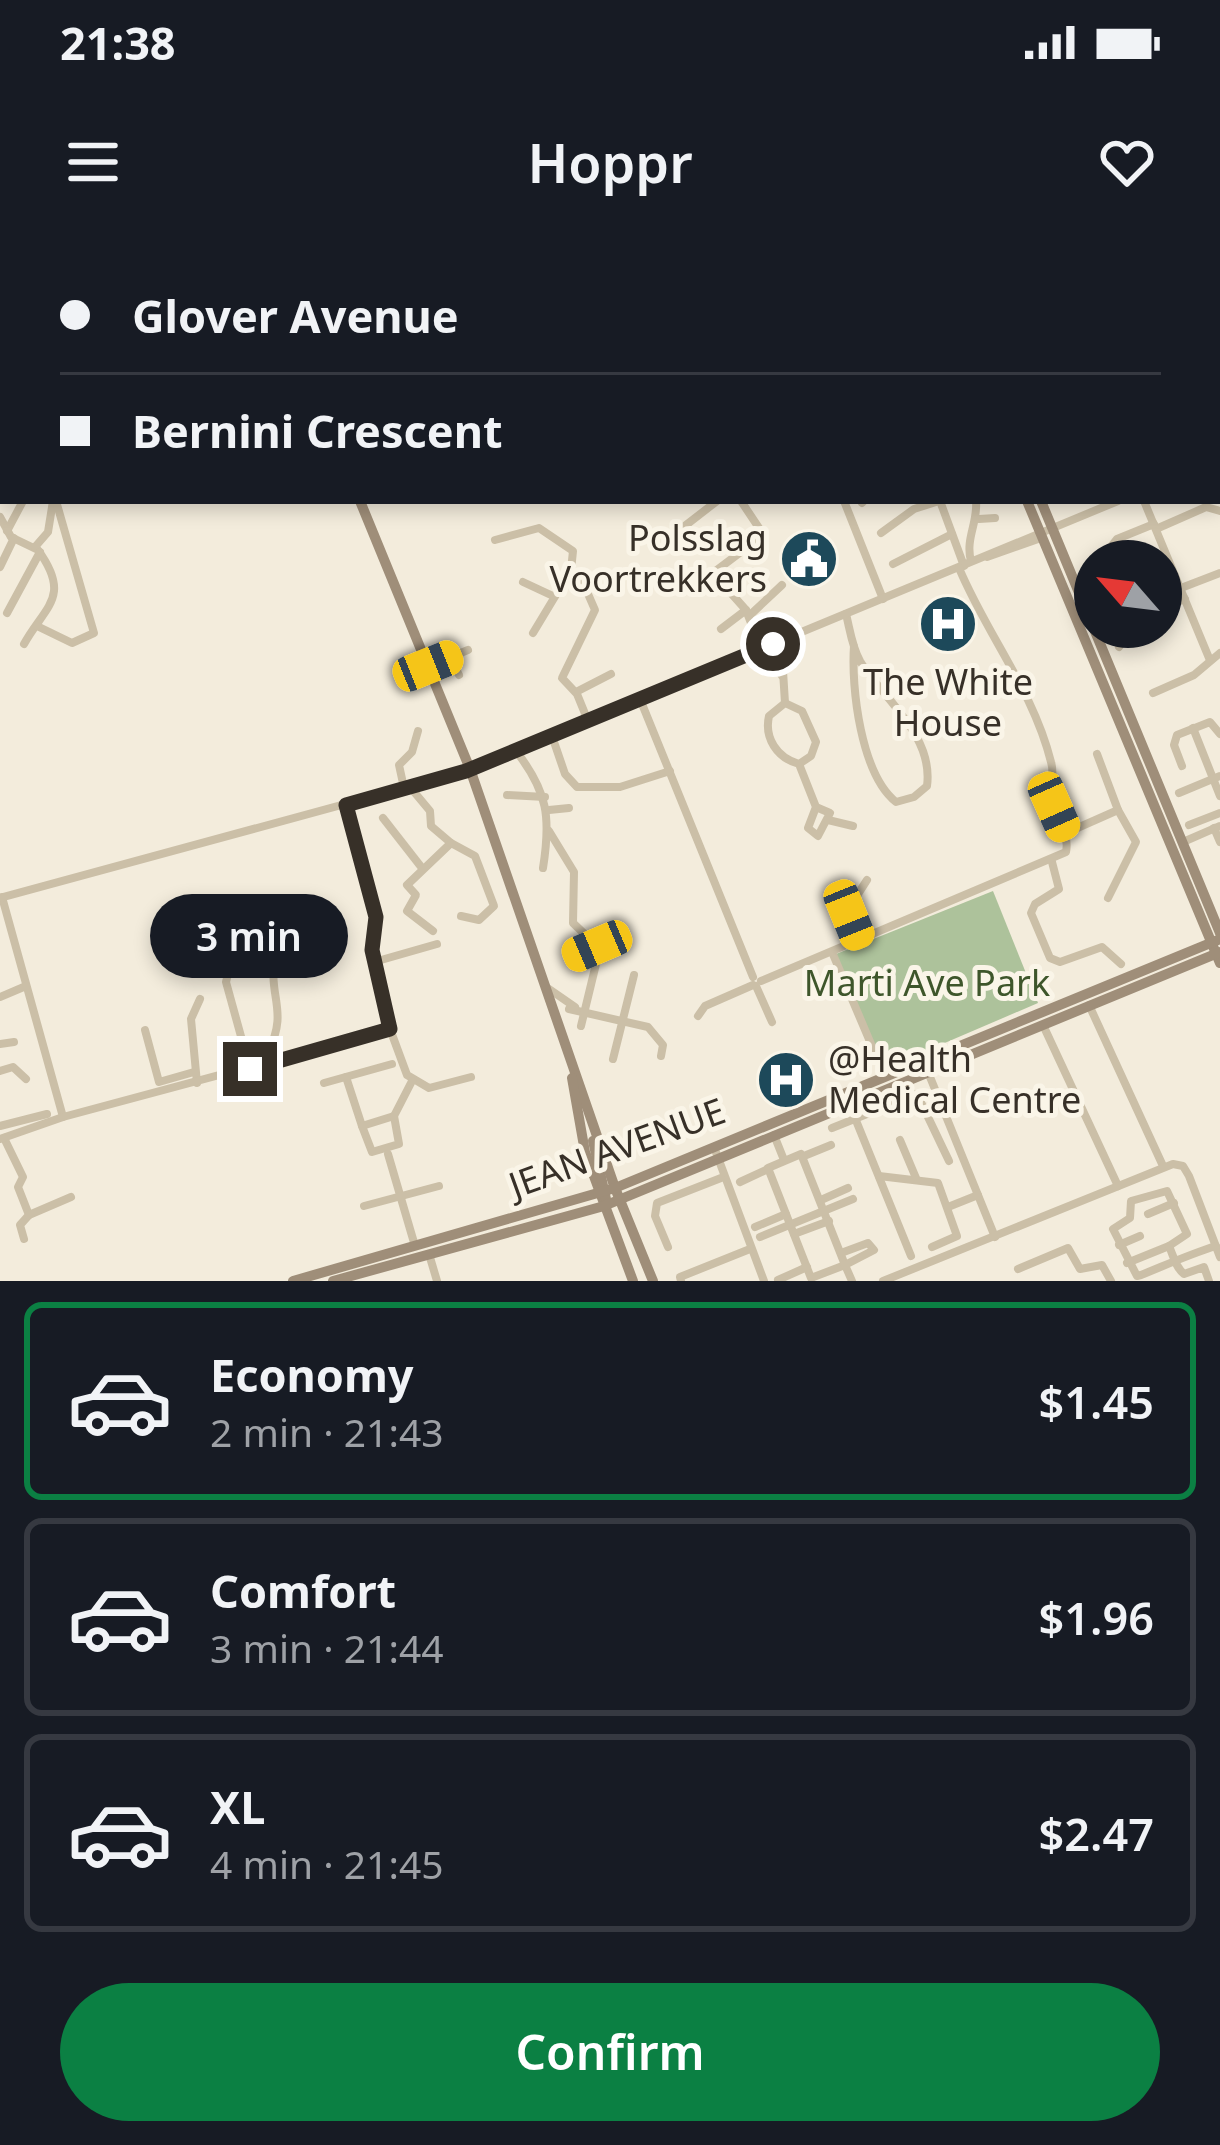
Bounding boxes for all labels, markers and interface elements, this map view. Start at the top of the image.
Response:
text: 21:38 [60,12,176,73]
text: Hoppr [527,125,693,199]
icon: menu [60,129,126,195]
icon: heart [1094,129,1160,195]
text: Glover Avenue [132,285,459,346]
text: Bernini Crescent [132,400,502,461]
place label: Polsslag Voortrekkers [549,513,767,603]
public building icon: Polsslag Voortrekkers [778,528,840,590]
north arrow [1074,540,1182,648]
map controls [1074,540,1182,648]
hospital icon: The White House [917,593,979,655]
route start [746,617,800,671]
car [388,636,468,696]
place label: The White House [863,657,1033,747]
car [1023,767,1085,847]
car [819,875,879,955]
callout: 3 min [151,895,349,979]
text: 3 min [196,909,302,962]
car [557,915,637,977]
park label: Marti Ave Park [804,958,1050,1007]
place label: @Health Medical Centre [828,1034,1081,1124]
route end [223,1042,277,1096]
hospital icon: @Health Medical Centre [755,1049,817,1111]
street label: JEAN AVENUE [499,1086,732,1210]
text: Economy [210,1344,414,1405]
icon: car [66,1347,174,1455]
text: $1.45 [1039,1371,1154,1432]
text: 2 min · 21:43 [210,1405,444,1458]
text: Comfort [210,1560,396,1621]
icon: car [66,1563,174,1671]
text: $1.96 [1039,1587,1154,1648]
text: 3 min · 21:44 [210,1621,444,1674]
text: XL [210,1776,265,1837]
icon: car [66,1779,174,1887]
text: $2.47 [1039,1803,1154,1864]
text: 4 min · 21:45 [210,1837,444,1890]
button: Confirm [60,1983,1160,2121]

